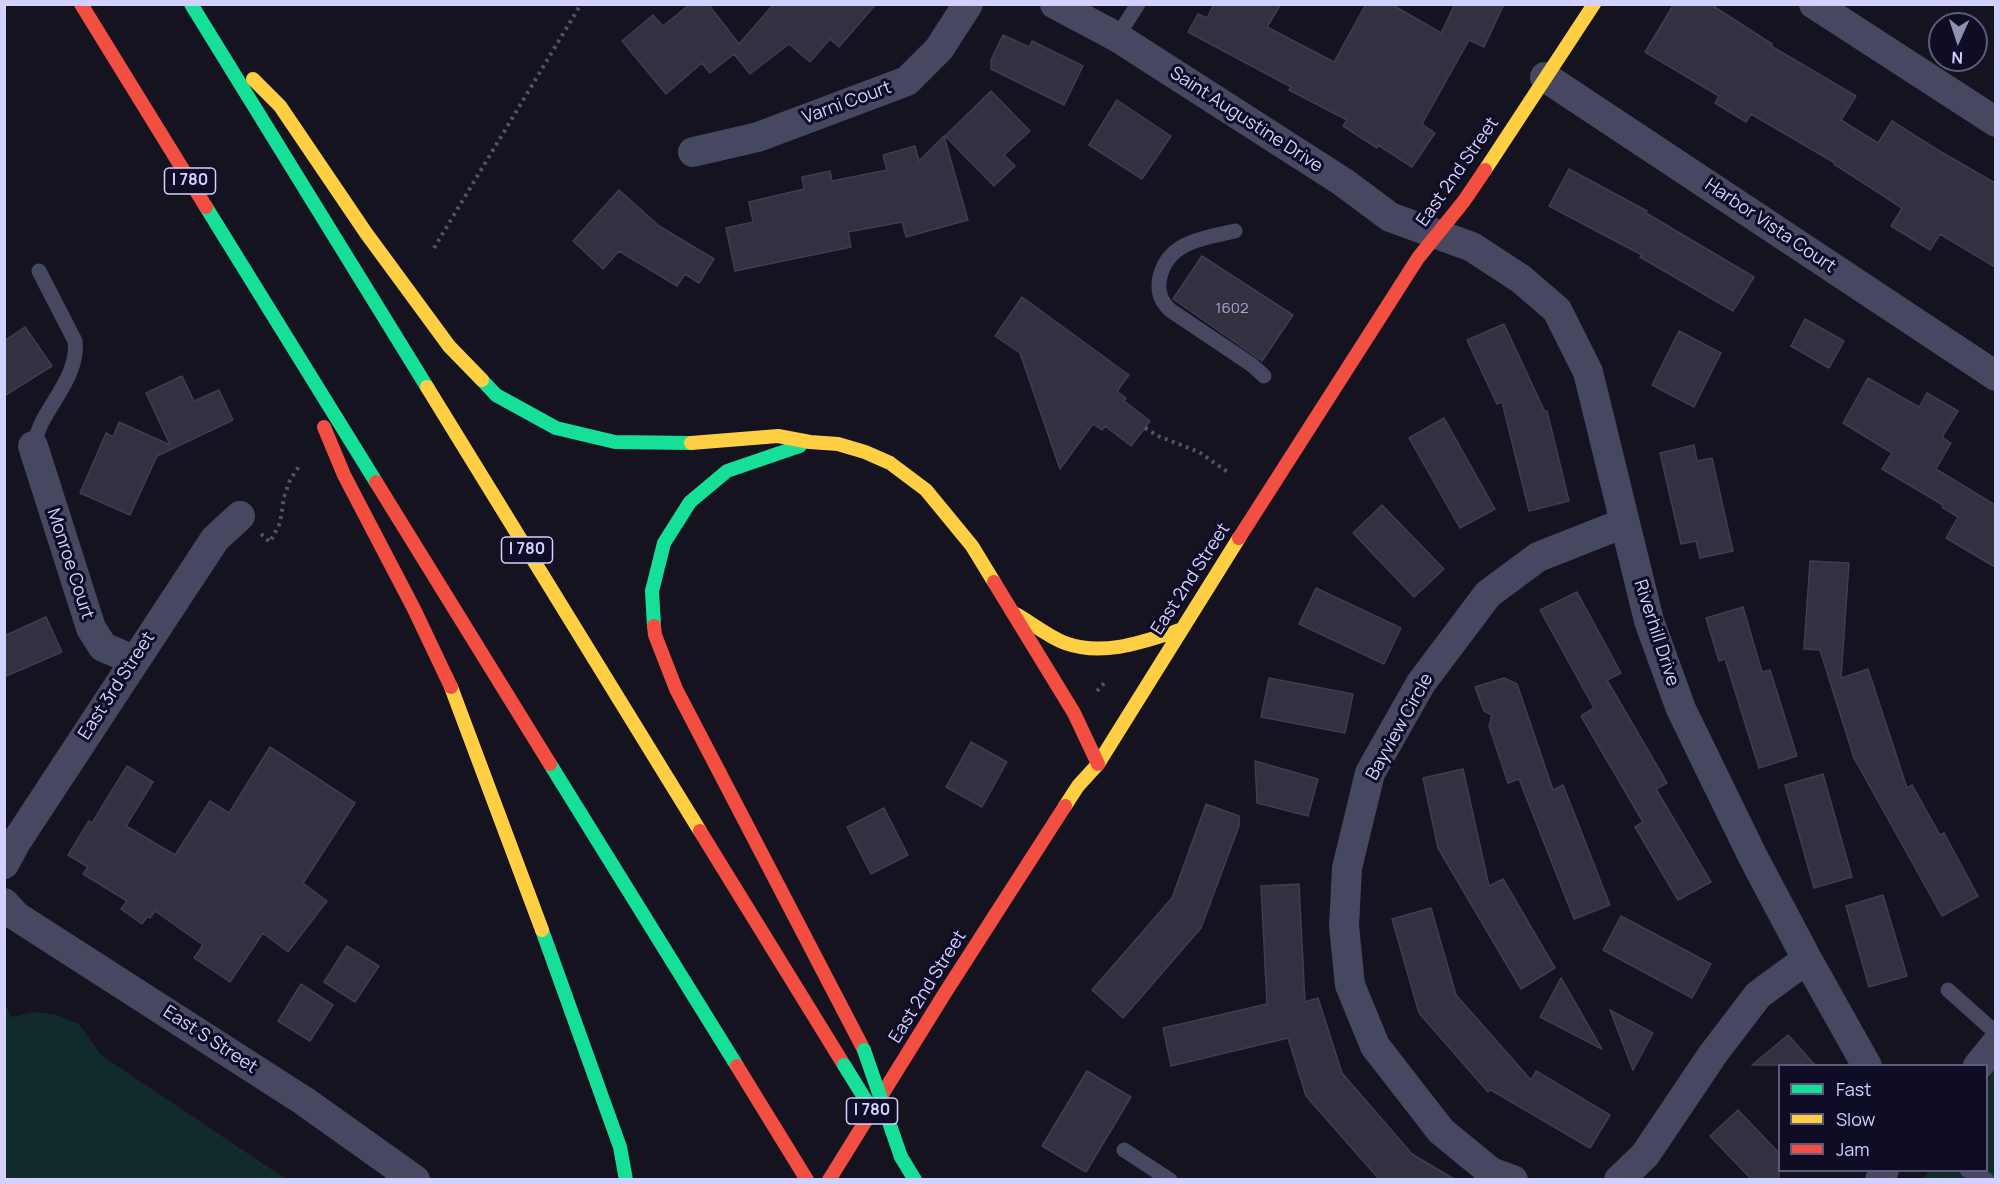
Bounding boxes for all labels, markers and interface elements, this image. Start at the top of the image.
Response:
north arrow [1928,12,1988,72]
text: N [1951,47,1963,69]
street label: Saint Augustine Drive [1166,62,1326,178]
street label: Varni Court [800,77,894,129]
street label: East 2nd Street [1412,113,1504,231]
road number: I 780 [164,168,216,194]
street label: Harbor Vista Court [1701,174,1839,278]
house number: 1602 [1216,300,1248,318]
street label: Monroe Court [42,506,98,622]
street label: East 2nd Street [1147,519,1235,639]
road number: I 780 [502,537,552,563]
street label: Riverhill Drive [1629,577,1683,689]
street label: East 3rd Street [74,628,160,744]
street label: Bayview Circle [1362,670,1438,784]
street label: East 2nd Street [885,927,971,1047]
street label: East S Street [159,1002,261,1078]
legend [1778,1064,1988,1172]
text: Fast [1836,1077,1871,1101]
road number: I 780 [846,1098,898,1124]
text: Slow [1836,1107,1875,1131]
text: Jam [1836,1137,1870,1161]

